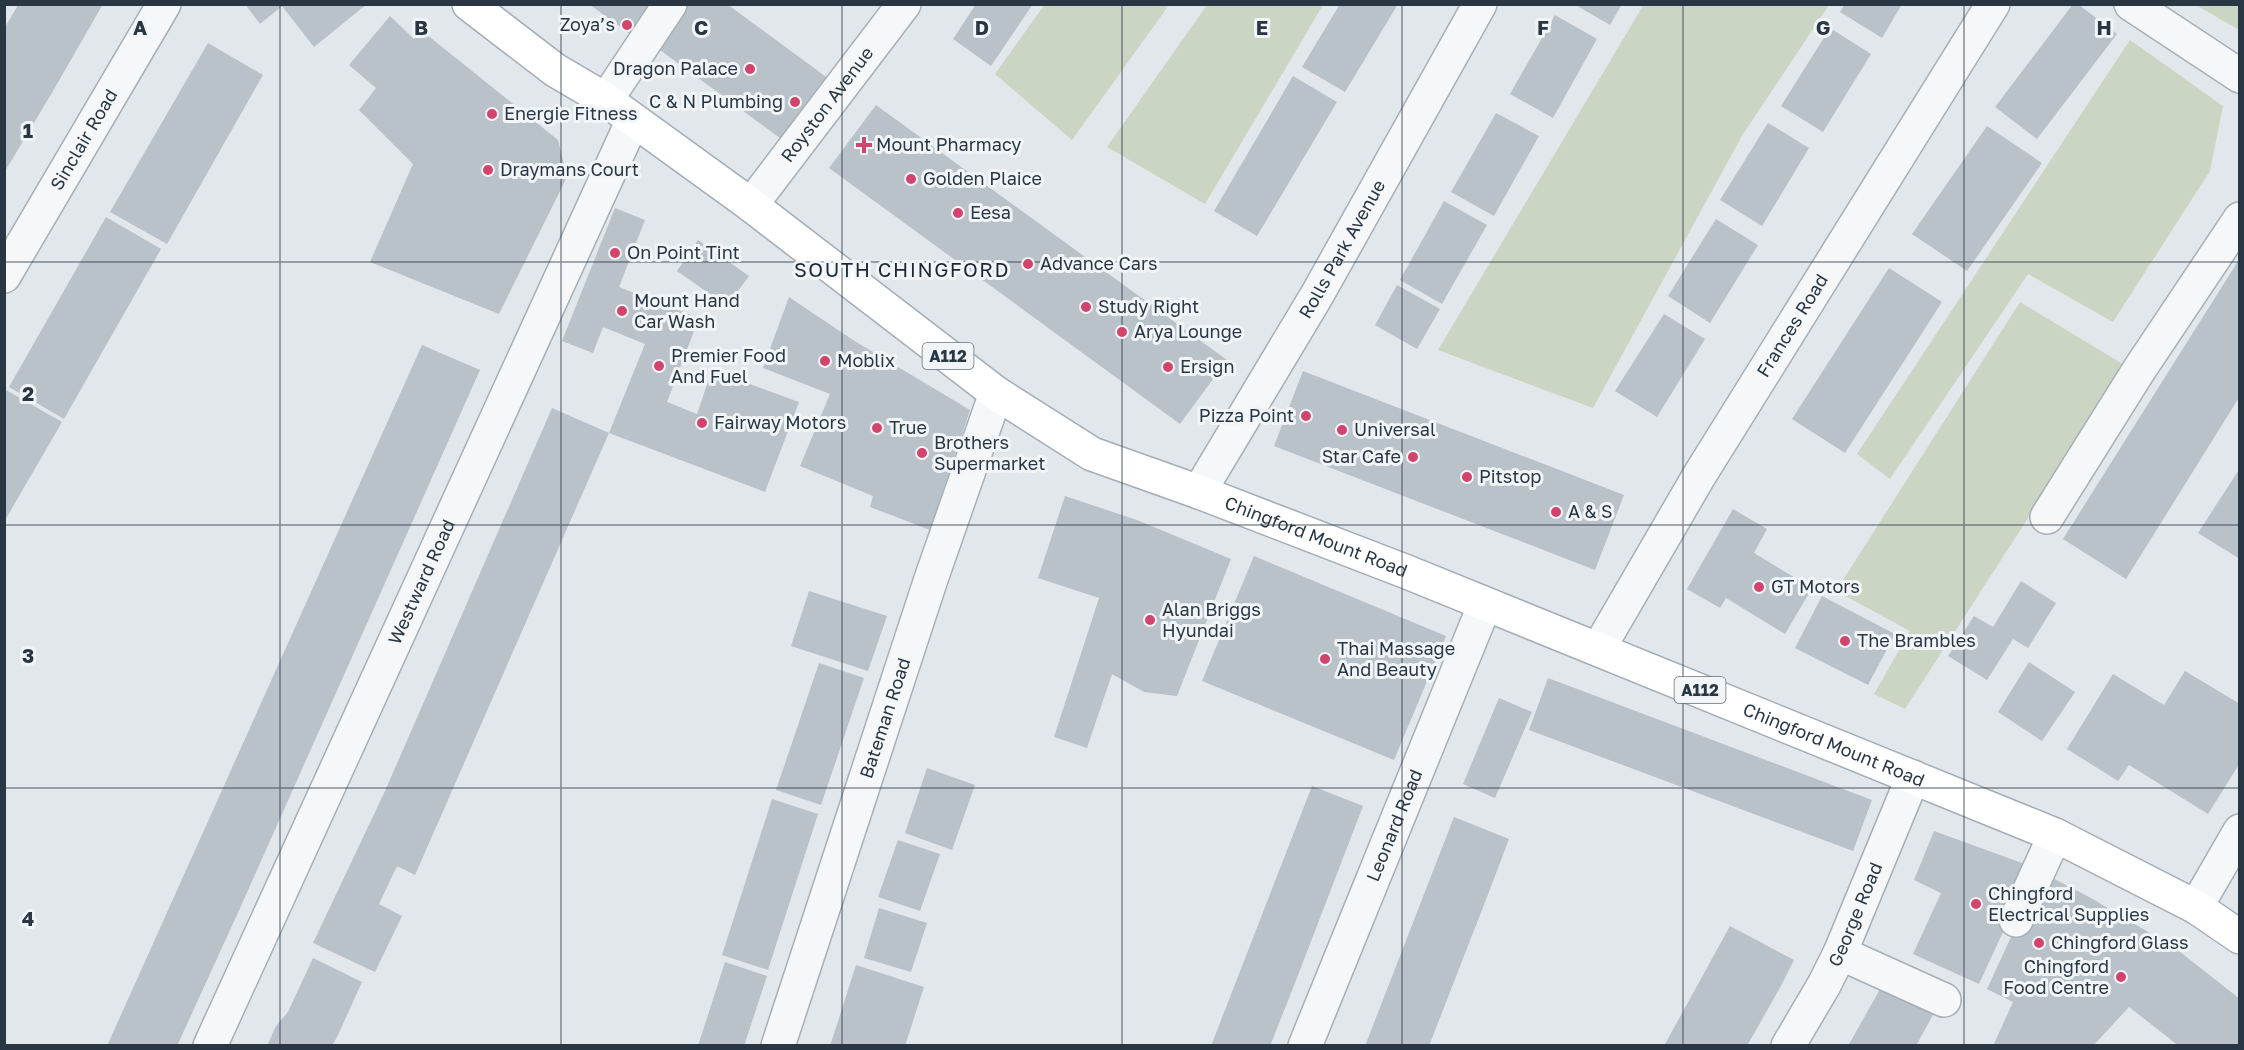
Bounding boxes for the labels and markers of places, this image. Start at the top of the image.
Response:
place label: Zoya’s [560,13,615,35]
marker: Zoya’s [620,18,634,32]
place label: Dragon Palace [613,57,738,79]
marker: Dragon Palace [743,62,757,76]
place label: C & N Plumbing [649,90,783,112]
marker: C & N Plumbing [788,95,802,109]
place label: Energie Fitness [504,102,638,124]
marker: Energie Fitness [485,107,499,121]
place label: Mount Pharmacy [876,133,1021,155]
marker: Mount Pharmacy [857,138,871,152]
place label: Draymans Court [500,158,639,180]
marker: Draymans Court [481,163,495,177]
place label: Golden Plaice [923,167,1042,189]
marker: Golden Plaice [904,172,918,186]
place label: Eesa [970,201,1011,223]
marker: Eesa [951,206,965,220]
place label: On Point Tint [627,241,740,263]
marker: On Point Tint [608,246,622,260]
place label: Advance Cars [1040,252,1157,274]
marker: Advance Cars [1021,257,1035,271]
place label: Mount Hand Car Wash [634,289,740,332]
place label: Study Right [1098,295,1199,317]
marker: Study Right [1079,300,1093,314]
marker: Mount Hand Car Wash [615,304,629,318]
place label: Arya Lounge [1134,320,1242,342]
marker: Arya Lounge [1115,325,1129,339]
place label: Premier Food And Fuel [671,344,786,387]
place label: Moblix [837,349,895,371]
marker: Moblix [818,354,832,368]
place label: Ersign [1180,355,1235,377]
marker: Premier Food And Fuel [652,359,666,373]
marker: Ersign [1161,360,1175,374]
place label: Pizza Point [1199,404,1294,426]
marker: Pizza Point [1299,409,1313,423]
place label: Fairway Motors [714,411,846,433]
marker: Fairway Motors [695,416,709,430]
place label: True [889,416,927,438]
place label: Universal [1354,418,1436,440]
marker: True [870,421,884,435]
marker: Universal [1335,423,1349,437]
place label: Brothers Supermarket [934,431,1046,474]
place label: Star Cafe [1322,445,1401,467]
marker: Brothers Supermarket [915,446,929,460]
marker: Star Cafe [1406,450,1420,464]
place label: Pitstop [1479,465,1541,487]
marker: Pitstop [1460,470,1474,484]
place label: A & S [1568,500,1613,522]
marker: A & S [1549,505,1563,519]
place label: GT Motors [1771,575,1860,597]
marker: GT Motors [1752,580,1766,594]
place label: Alan Briggs Hyundai [1162,598,1261,641]
marker: Alan Briggs Hyundai [1143,613,1157,627]
place label: The Brambles [1857,629,1976,651]
marker: The Brambles [1838,634,1852,648]
place label: Thai Massage And Beauty [1337,637,1455,680]
marker: Thai Massage And Beauty [1318,652,1332,666]
place label: Chingford Electrical Supplies [1988,882,2149,925]
marker: Chingford Electrical Supplies [1969,897,1983,911]
place label: Chingford Glass [2051,931,2189,953]
marker: Chingford Glass [2032,936,2046,950]
place label: Chingford Food Centre [2003,955,2109,998]
marker: Chingford Food Centre [2114,970,2128,984]

